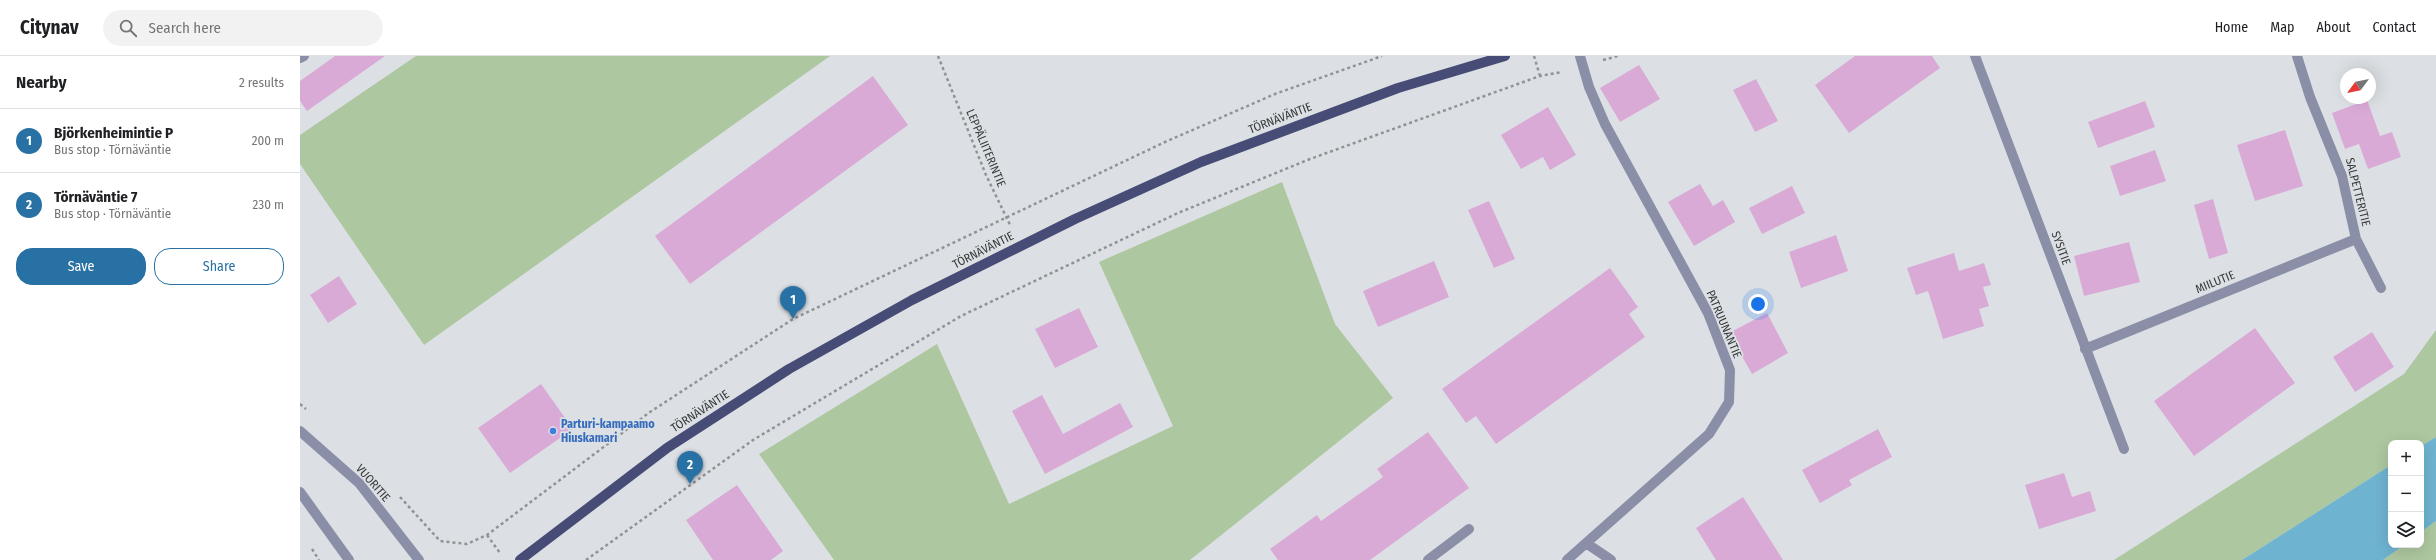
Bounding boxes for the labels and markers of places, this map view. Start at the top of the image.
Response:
pin: 1 [780,286,806,319]
place label: Parturi-kampaamo Hiuskamari [561,417,655,445]
marker: Parturi-kampaamo Hiuskamari [548,426,558,436]
pin: 2 [677,451,703,484]

